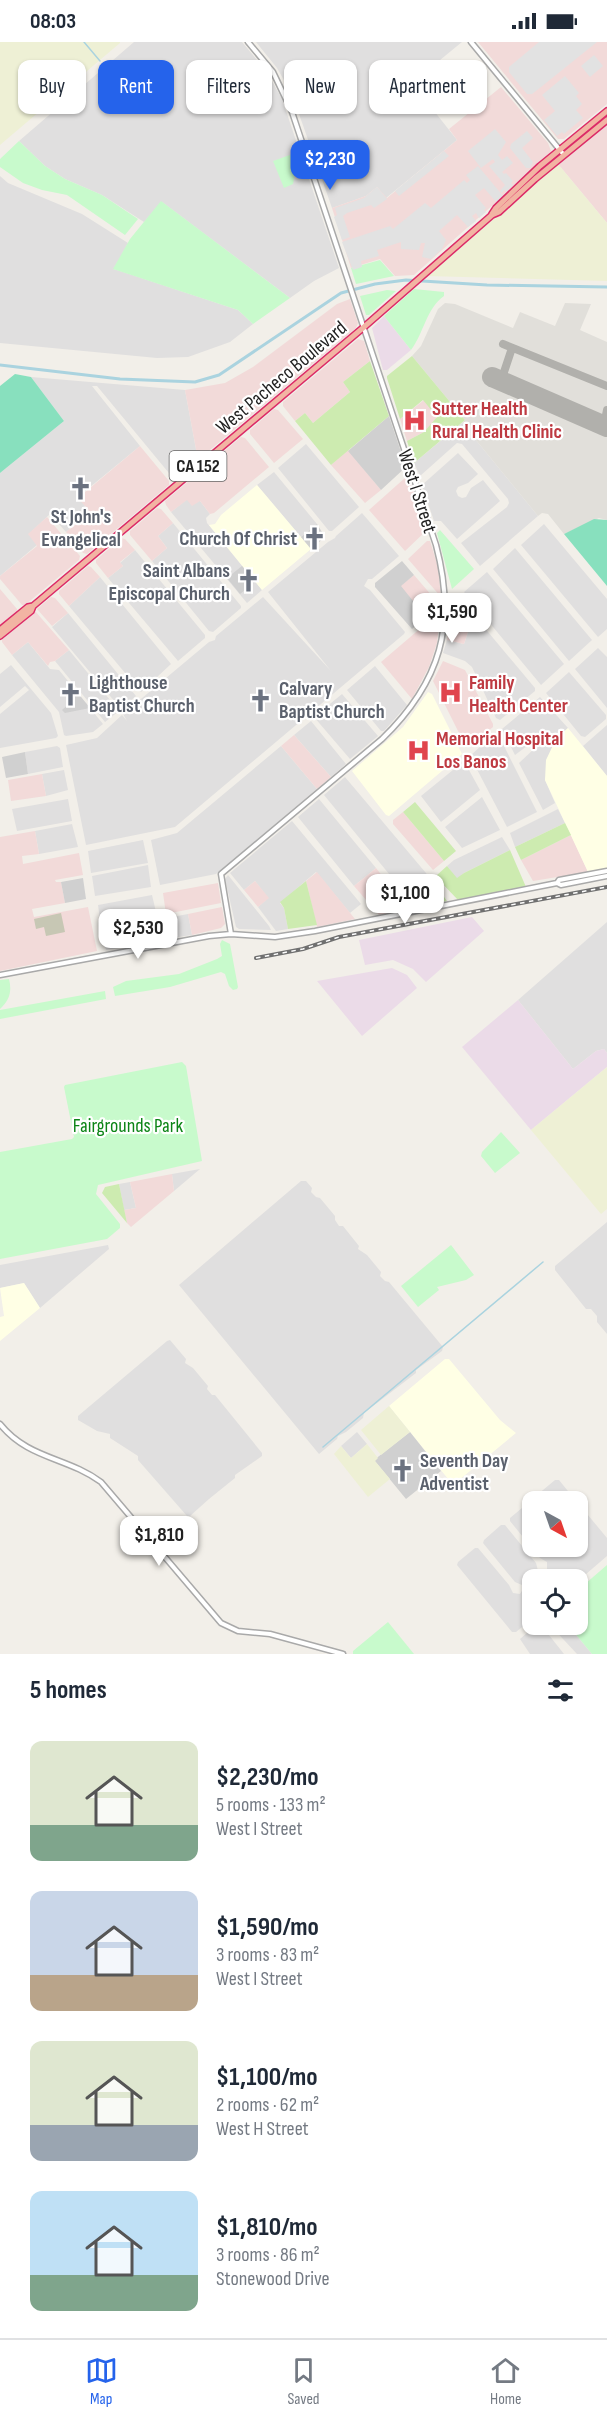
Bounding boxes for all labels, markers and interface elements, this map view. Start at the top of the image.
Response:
text: 08:03 [30,8,76,35]
chip: Buy [18,60,86,114]
chip: Rent [98,60,174,114]
chip: Filters [186,60,272,114]
chip: New [284,60,357,114]
chip: Apartment [369,60,487,114]
pin: $2,230 [281,140,379,191]
text: $2,230 [305,147,355,171]
street label: West Pacheco Boulevard [211,316,352,439]
place label: Sutter Health Rural Health Clinic [432,397,562,444]
hospital icon: Sutter Health Rural Health Clinic [401,407,427,433]
street label: West I Street [392,446,442,536]
road number: CA 152 [170,451,226,481]
church icon: St John's Evangelical [68,476,94,502]
place label: St John's Evangelical [41,505,121,552]
church icon: Church Of Christ [302,525,328,551]
place label: Church Of Christ [179,527,297,551]
place label: Saint Albans Episcopal Church [109,559,230,606]
church icon: Saint Albans Episcopal Church [235,568,261,594]
pin: $1,590 [403,593,501,644]
text: $1,590 [426,600,478,624]
place label: Lighthouse Baptist Church [89,671,195,718]
place label: Family Health Center [469,671,568,718]
place label: Calvary Baptist Church [279,677,385,724]
hospital icon: Family Health Center [438,680,464,706]
church icon: Lighthouse Baptist Church [58,681,84,707]
church icon: Calvary Baptist Church [248,687,274,713]
place label: Memorial Hospital Los Banos [436,727,563,774]
hospital icon: Memorial Hospital Los Banos [405,737,431,763]
pin: $1,100 [356,874,454,925]
text: $1,100 [380,881,430,905]
pin: $2,530 [89,909,187,960]
text: $2,530 [113,916,164,940]
park label: Fairgrounds Park [73,1114,184,1138]
place label: Seventh Day Adventist [419,1449,509,1496]
church icon: Seventh Day Adventist [389,1458,415,1484]
north arrow [522,1491,588,1557]
map controls [522,1491,588,1635]
pin: $1,810 [110,1516,208,1567]
text: $1,810 [134,1523,184,1547]
button: locate [522,1569,588,1635]
icon: filters [544,1674,577,1707]
text: 5 homes [30,1675,107,1706]
text: $2,230/mo [216,1762,319,1793]
icon: home [78,1765,150,1837]
text: 5 rooms · 133 m² [216,1793,326,1817]
text: West I Street [216,1817,303,1841]
text: $1,590/mo [216,1912,319,1943]
icon: home [78,1915,150,1987]
text: 3 rooms · 83 m² [216,1943,319,1967]
text: West I Street [216,1967,303,1991]
text: $1,100/mo [216,2062,318,2093]
icon: home [78,2065,150,2137]
text: 2 rooms · 62 m² [216,2093,319,2117]
text: West H Street [216,2117,309,2141]
text: $1,810/mo [216,2212,318,2243]
icon: home [78,2215,150,2287]
text: 3 rooms · 86 m² [216,2243,320,2267]
text: Stonewood Drive [216,2267,330,2291]
tab: Map [85,2354,118,2409]
tab: Saved [287,2354,320,2409]
tab: Home [489,2354,522,2409]

